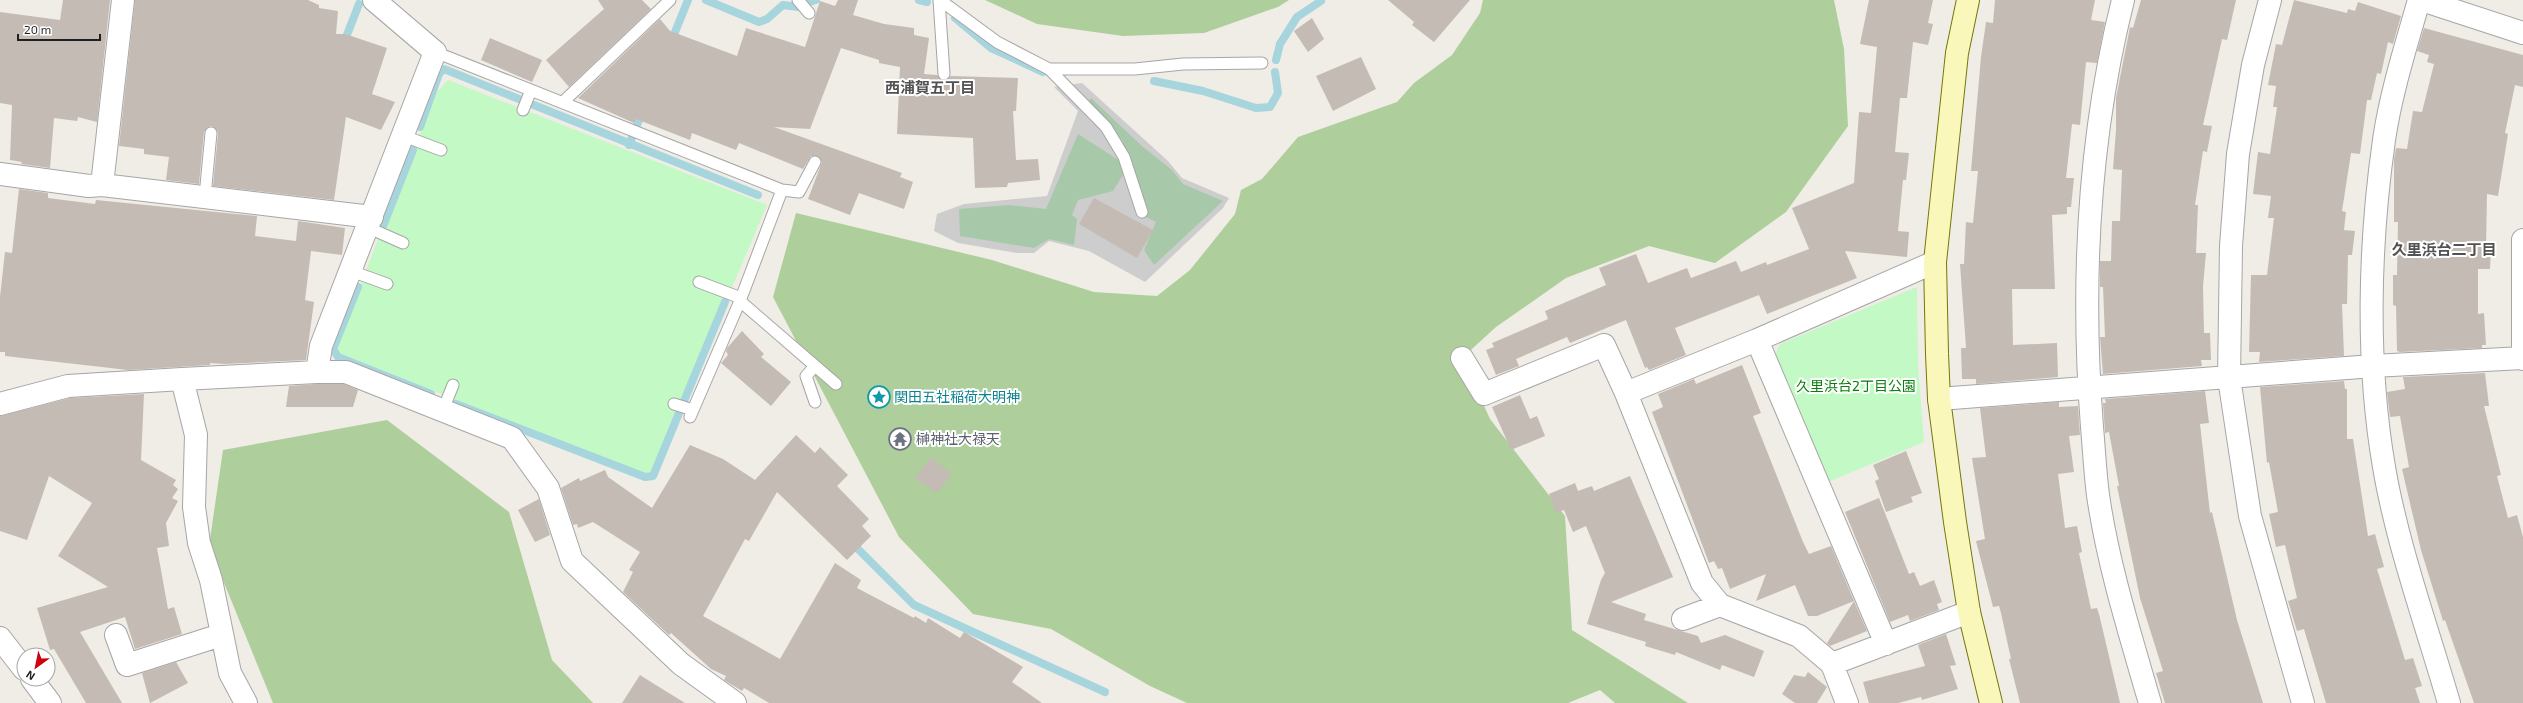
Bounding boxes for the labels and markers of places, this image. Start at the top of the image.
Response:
place icon: 関田五社稲荷大明神 [866,384,892,410]
place label: 関田五社稲荷大明神 [894,388,1020,405]
temple icon: 榊神社大禄天 [887,426,913,452]
place label: 榊神社大禄天 [916,430,1000,447]

